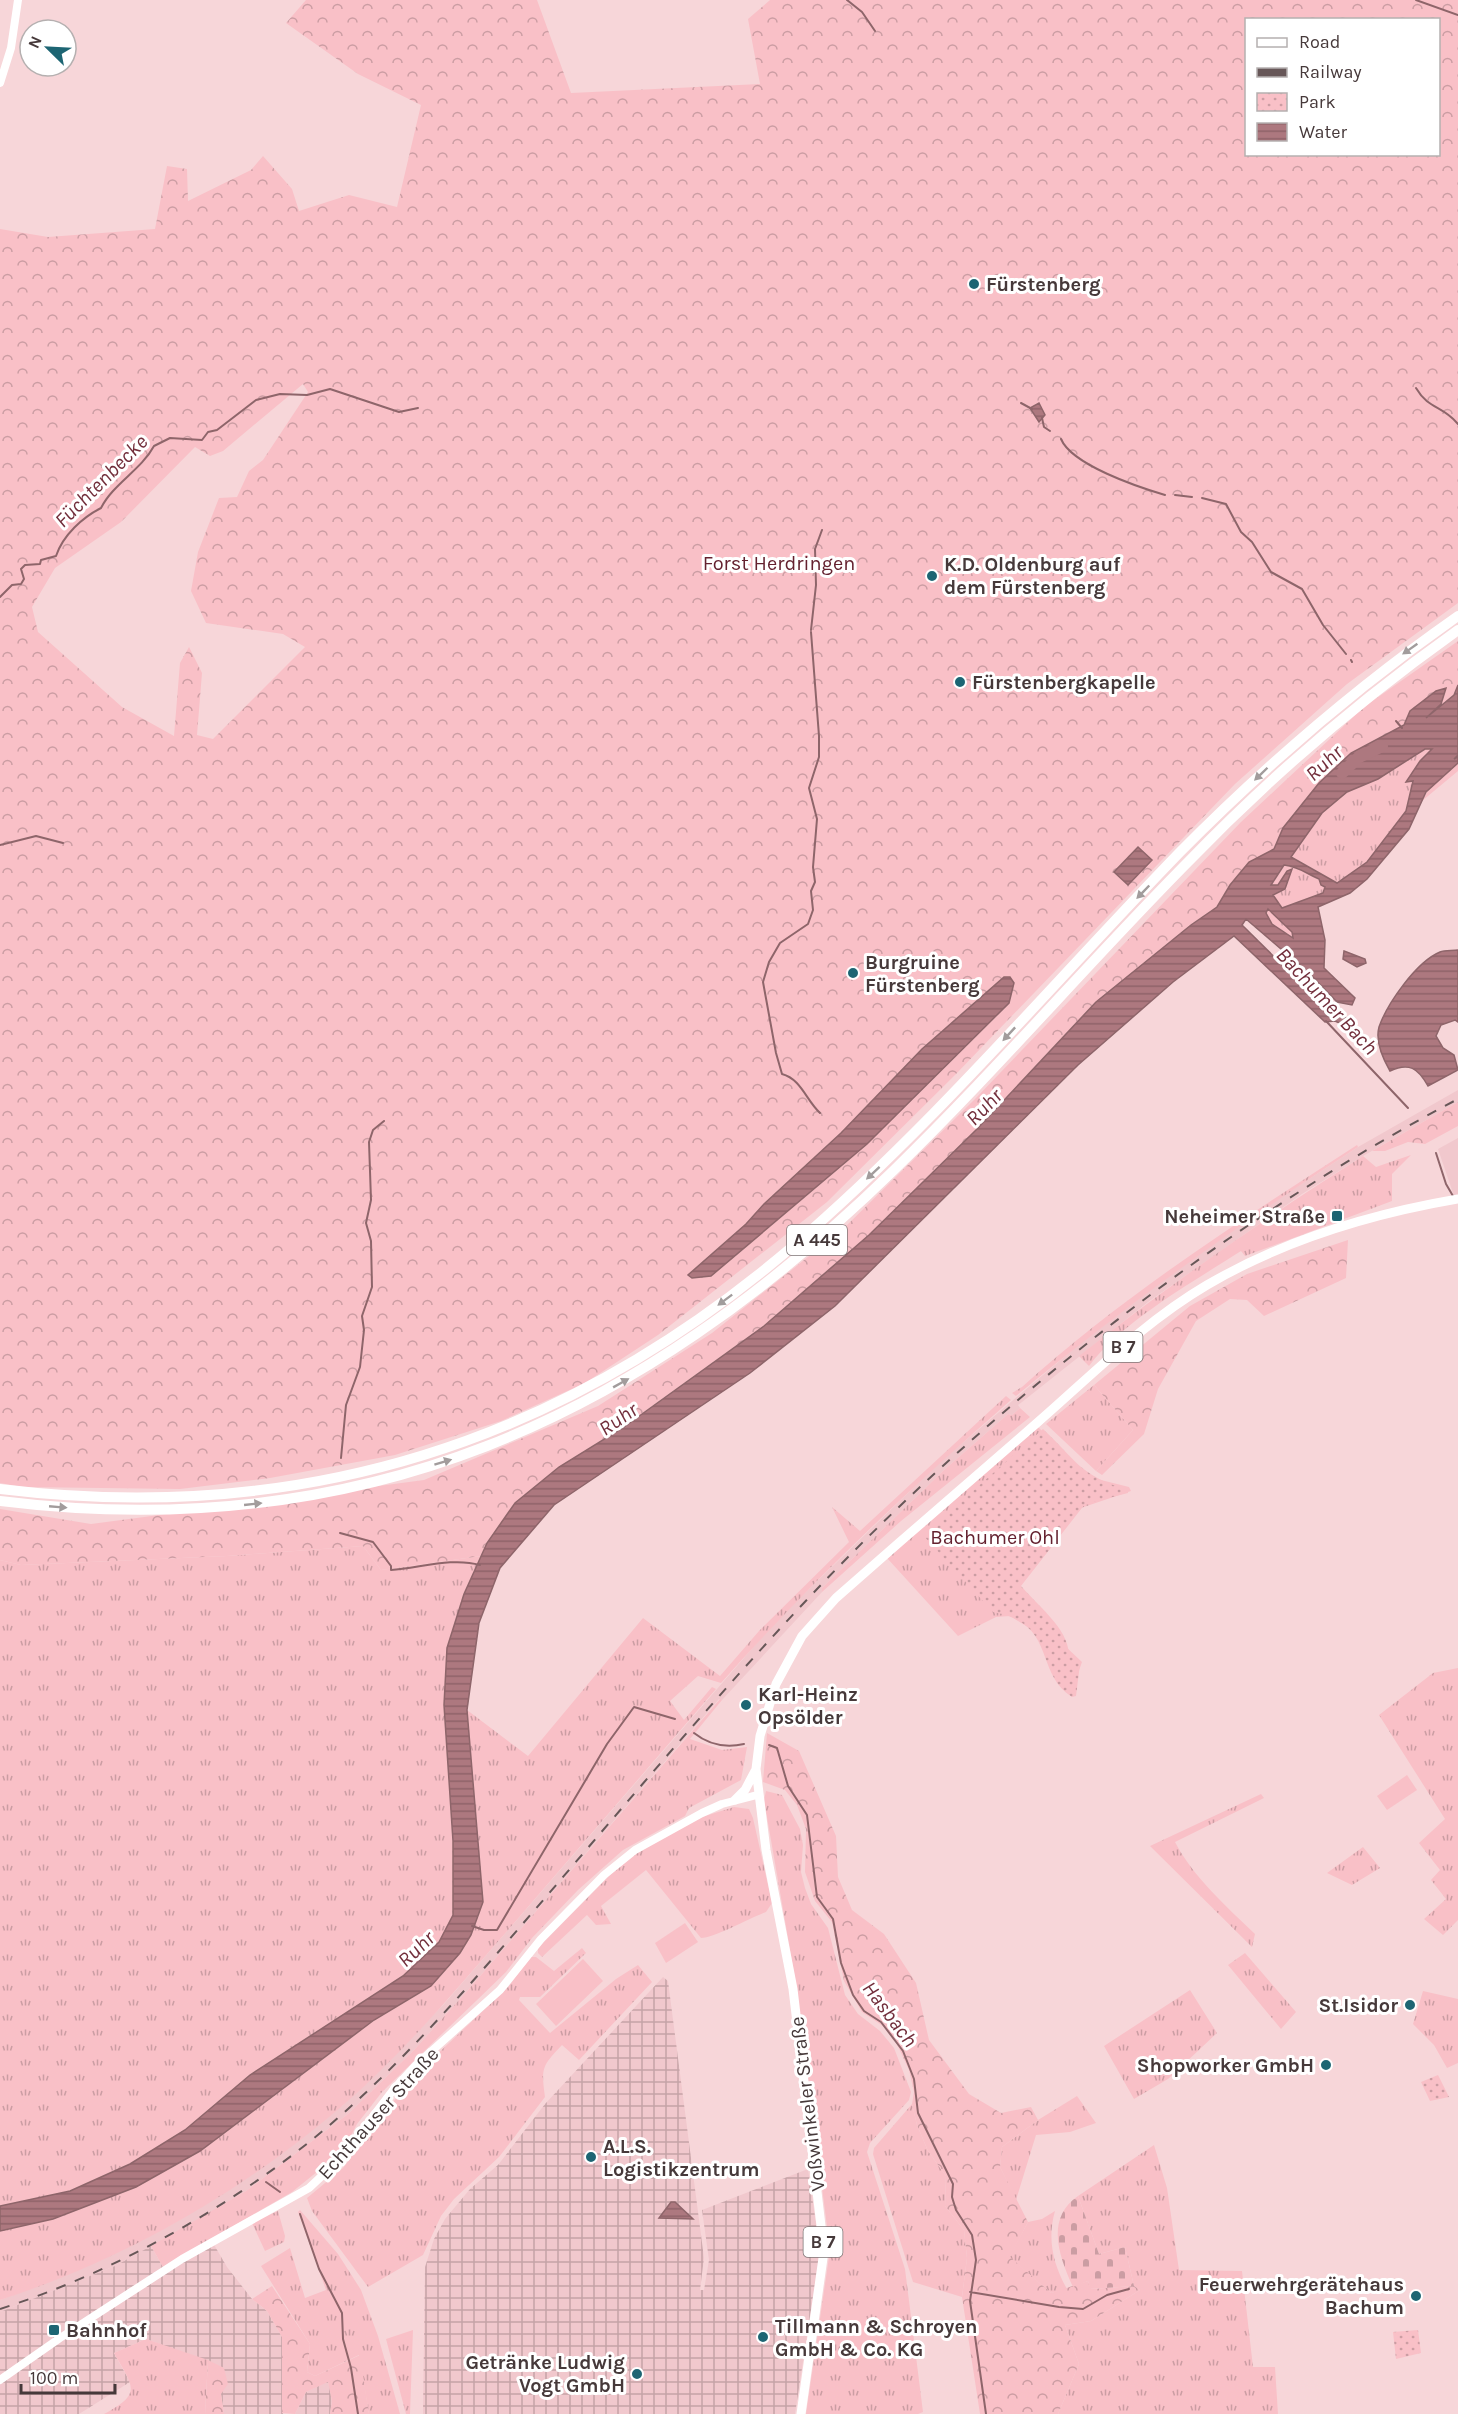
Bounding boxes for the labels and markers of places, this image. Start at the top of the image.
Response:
place label: Fürstenberg [986,273,1101,296]
marker: Fürstenberg [967,277,981,291]
place label: K.D. Oldenburg auf dem Fürstenberg [944,553,1121,599]
marker: K.D. Oldenburg auf dem Fürstenberg [925,569,939,583]
place label: Fürstenbergkapelle [972,671,1156,694]
marker: Fürstenbergkapelle [953,675,967,689]
place label: Burgruine Fürstenberg [865,951,980,997]
marker: Burgruine Fürstenberg [846,966,860,980]
place label: Neheimer Straße [1164,1205,1325,1228]
marker: Neheimer Straße [1330,1209,1344,1223]
place label: Karl-Heinz Opsölder [758,1683,858,1729]
marker: Karl-Heinz Opsölder [739,1698,753,1712]
place label: St.Isidor [1318,1994,1398,2017]
marker: St.Isidor [1403,1998,1417,2012]
place label: Shopworker GmbH [1137,2054,1314,2077]
marker: Shopworker GmbH [1319,2058,1333,2072]
place label: A.L.S. Logistikzentrum [603,2135,759,2181]
marker: A.L.S. Logistikzentrum [584,2150,598,2164]
place label: Feuerwehrgerätehaus Bachum [1199,2273,1404,2319]
marker: Feuerwehrgerätehaus Bachum [1409,2289,1423,2303]
place label: Tillmann & Schroyen GmbH & Co. KG [775,2315,978,2361]
place label: Bahnhof [66,2319,147,2342]
marker: Bahnhof [47,2323,61,2337]
marker: Tillmann & Schroyen GmbH & Co. KG [756,2330,770,2344]
place label: Getränke Ludwig Vogt GmbH [465,2351,625,2397]
marker: Getränke Ludwig Vogt GmbH [630,2367,644,2381]

